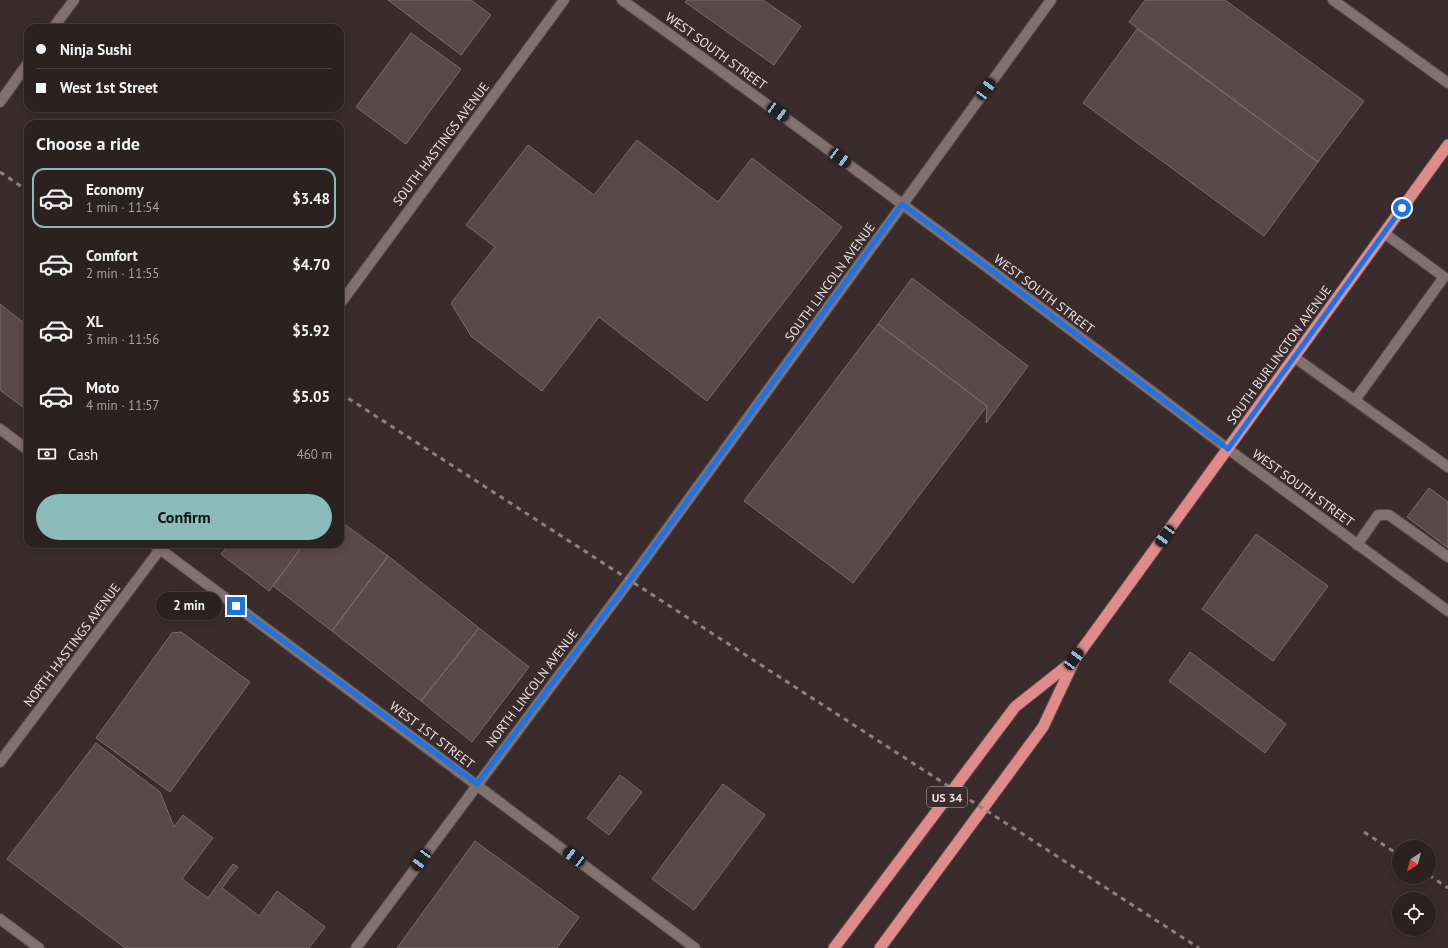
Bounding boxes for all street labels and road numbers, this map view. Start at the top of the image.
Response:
street label: WEST SOUTH STREET [662,8,770,94]
street label: SOUTH HASTINGS AVENUE [389,79,493,209]
street label: SOUTH LINCOLN AVENUE [781,219,879,345]
street label: WEST SOUTH STREET [990,251,1098,337]
street label: SOUTH BURLINGTON AVENUE [1223,282,1335,428]
street label: WEST SOUTH STREET [1249,445,1357,531]
street label: NORTH HASTINGS AVENUE [20,580,124,710]
street label: NORTH LINCOLN AVENUE [482,626,582,750]
street label: WEST 1ST STREET [386,698,478,772]
road number: US 34 [927,787,967,807]

